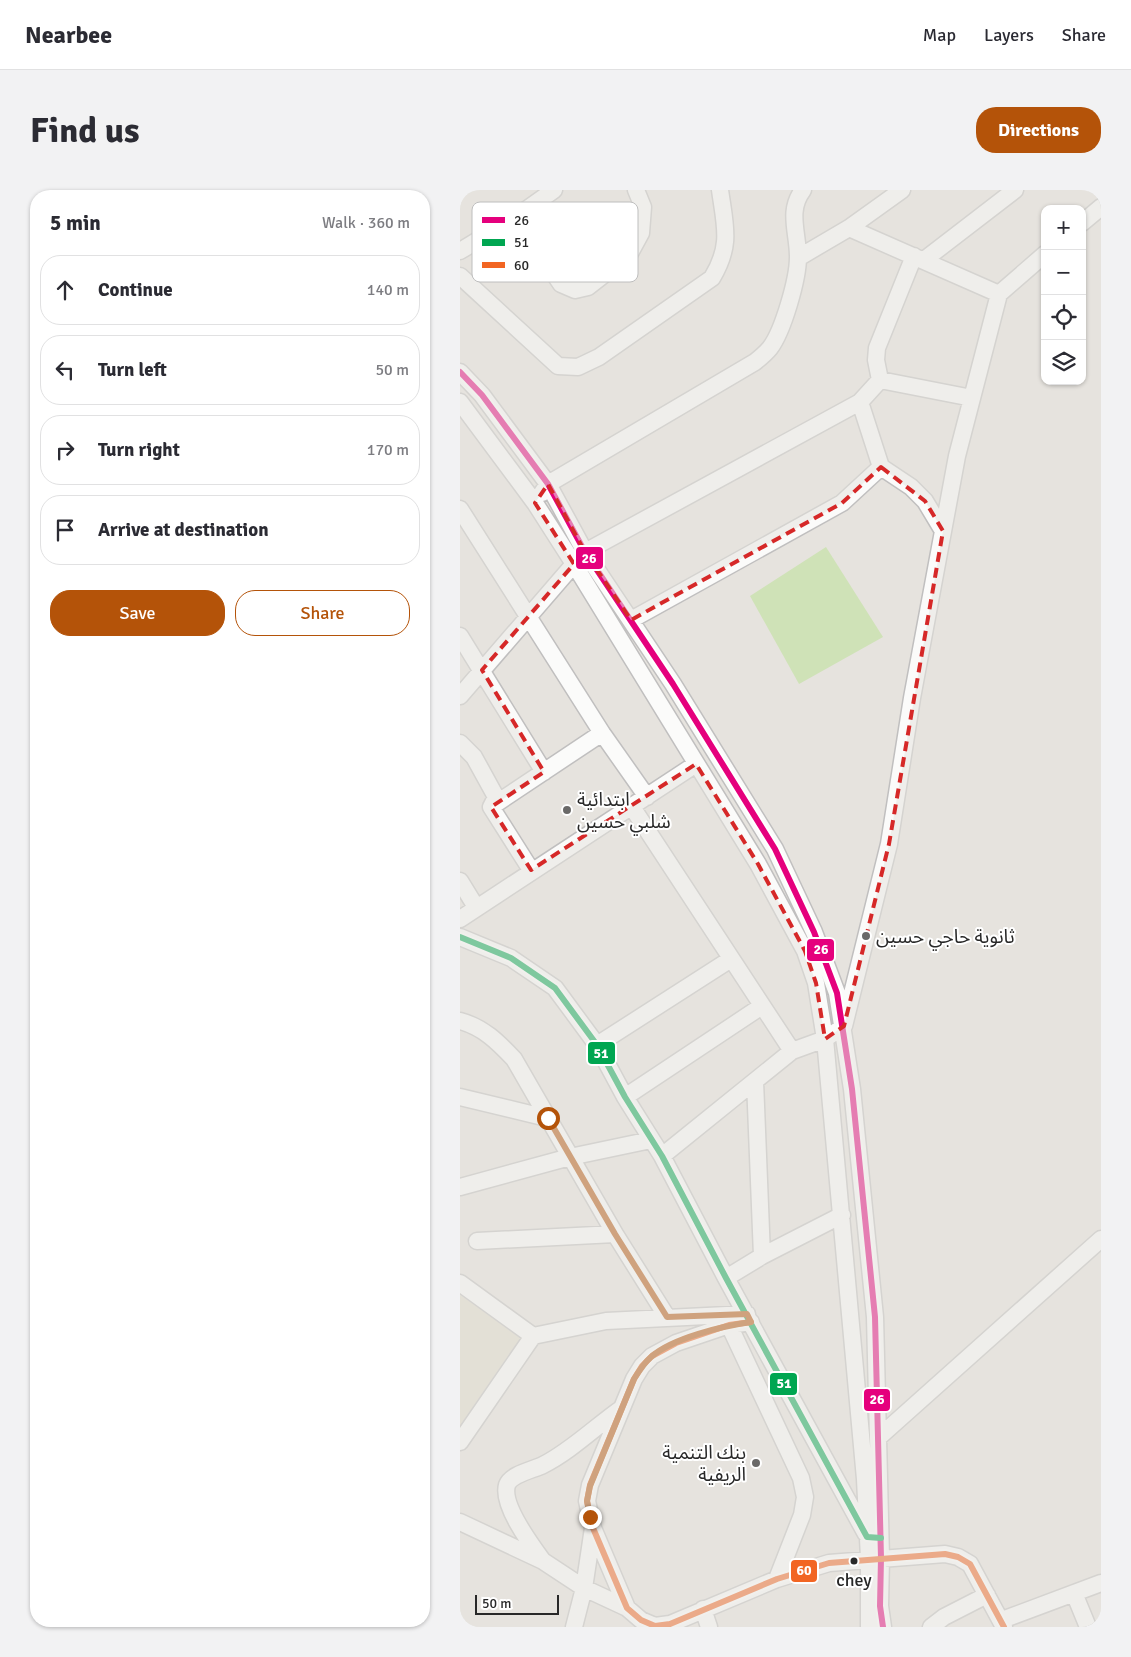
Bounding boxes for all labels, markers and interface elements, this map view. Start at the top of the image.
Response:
text: Nearbee [25,20,112,50]
text: Map [923,24,956,46]
text: Layers [984,24,1034,46]
text: Share [1062,24,1106,46]
button: Directions [976,107,1101,153]
text: Find us [30,109,140,152]
legend [472,202,638,282]
map controls [1041,205,1086,385]
button: + [1041,205,1086,250]
text: 5 min [50,210,101,236]
text: 26 [514,212,529,229]
text: Walk · 360 m [322,213,410,233]
text: 51 [514,234,529,251]
button: − [1041,250,1086,295]
text: 60 [514,257,529,274]
icon: ahead [51,276,79,304]
text: Continue [98,278,173,302]
text: 140 m [367,280,409,300]
button: locate [1041,295,1086,340]
button: layers [1041,340,1086,385]
icon: left [51,356,79,384]
text: Turn left [98,358,167,382]
text: 50 m [375,360,409,380]
icon: right [51,436,79,464]
text: Turn right [98,438,180,462]
text: 170 m [367,440,409,460]
icon: arrive [51,516,79,544]
text: Arrive at destination [98,518,269,542]
line badge: 26 [575,546,604,570]
text: 26 [581,550,597,567]
button: Save [50,590,225,636]
button: Share [235,590,410,636]
place label: ابتدائية شلبي حسين [577,788,671,836]
marker: ابتدائية شلبي حسين [561,804,573,816]
place label: ثانوية حاجي حسين [876,925,1015,951]
marker: ثانوية حاجي حسين [860,930,872,942]
line badge: 26 [806,938,835,962]
text: 26 [813,941,829,958]
line badge: 51 [587,1041,616,1065]
text: 51 [593,1045,609,1062]
route start [537,1107,560,1130]
line badge: 51 [769,1372,798,1396]
text: 51 [776,1375,792,1392]
line badge: 26 [863,1388,891,1412]
text: 26 [869,1391,885,1408]
place label: بنك التنمية الريفية [662,1441,746,1487]
marker: بنك التنمية الريفية [750,1457,762,1469]
route end [579,1506,602,1529]
marker: chey [849,1556,859,1566]
line badge: 60 [790,1559,818,1583]
text: 60 [796,1562,812,1579]
place label: chey [836,1569,872,1591]
scale bar [475,1592,559,1615]
text: 50 m [482,1595,511,1612]

